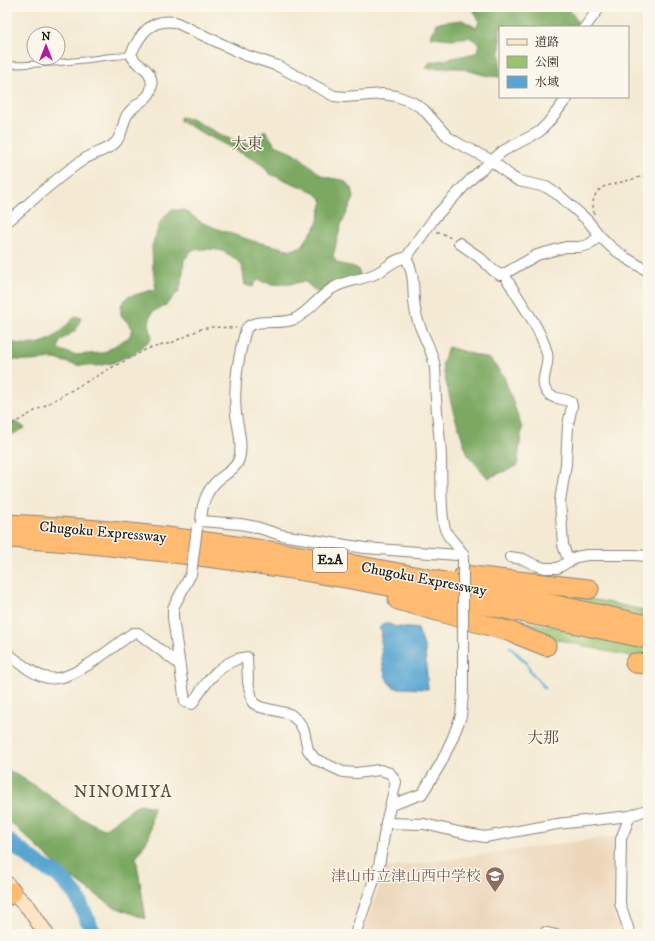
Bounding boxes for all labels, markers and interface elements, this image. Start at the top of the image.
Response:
north arrow [26,26,66,66]
legend [499,26,629,98]
text: N [41,30,51,44]
text: 道路 [535,35,559,50]
text: 公園 [535,55,559,70]
text: 水域 [535,75,559,90]
district label: 大東 [231,134,263,154]
street label: Chugoku Expressway [39,517,168,547]
road number: E2A [313,548,347,572]
street label: Chugoku Expressway [360,557,489,601]
district label: 大那 [527,728,559,748]
district label: NINOMIYA [74,781,172,803]
school or university icon: 津山市立津山西中学校 [484,865,506,893]
place label: 津山市立津山西中学校 [331,867,481,886]

